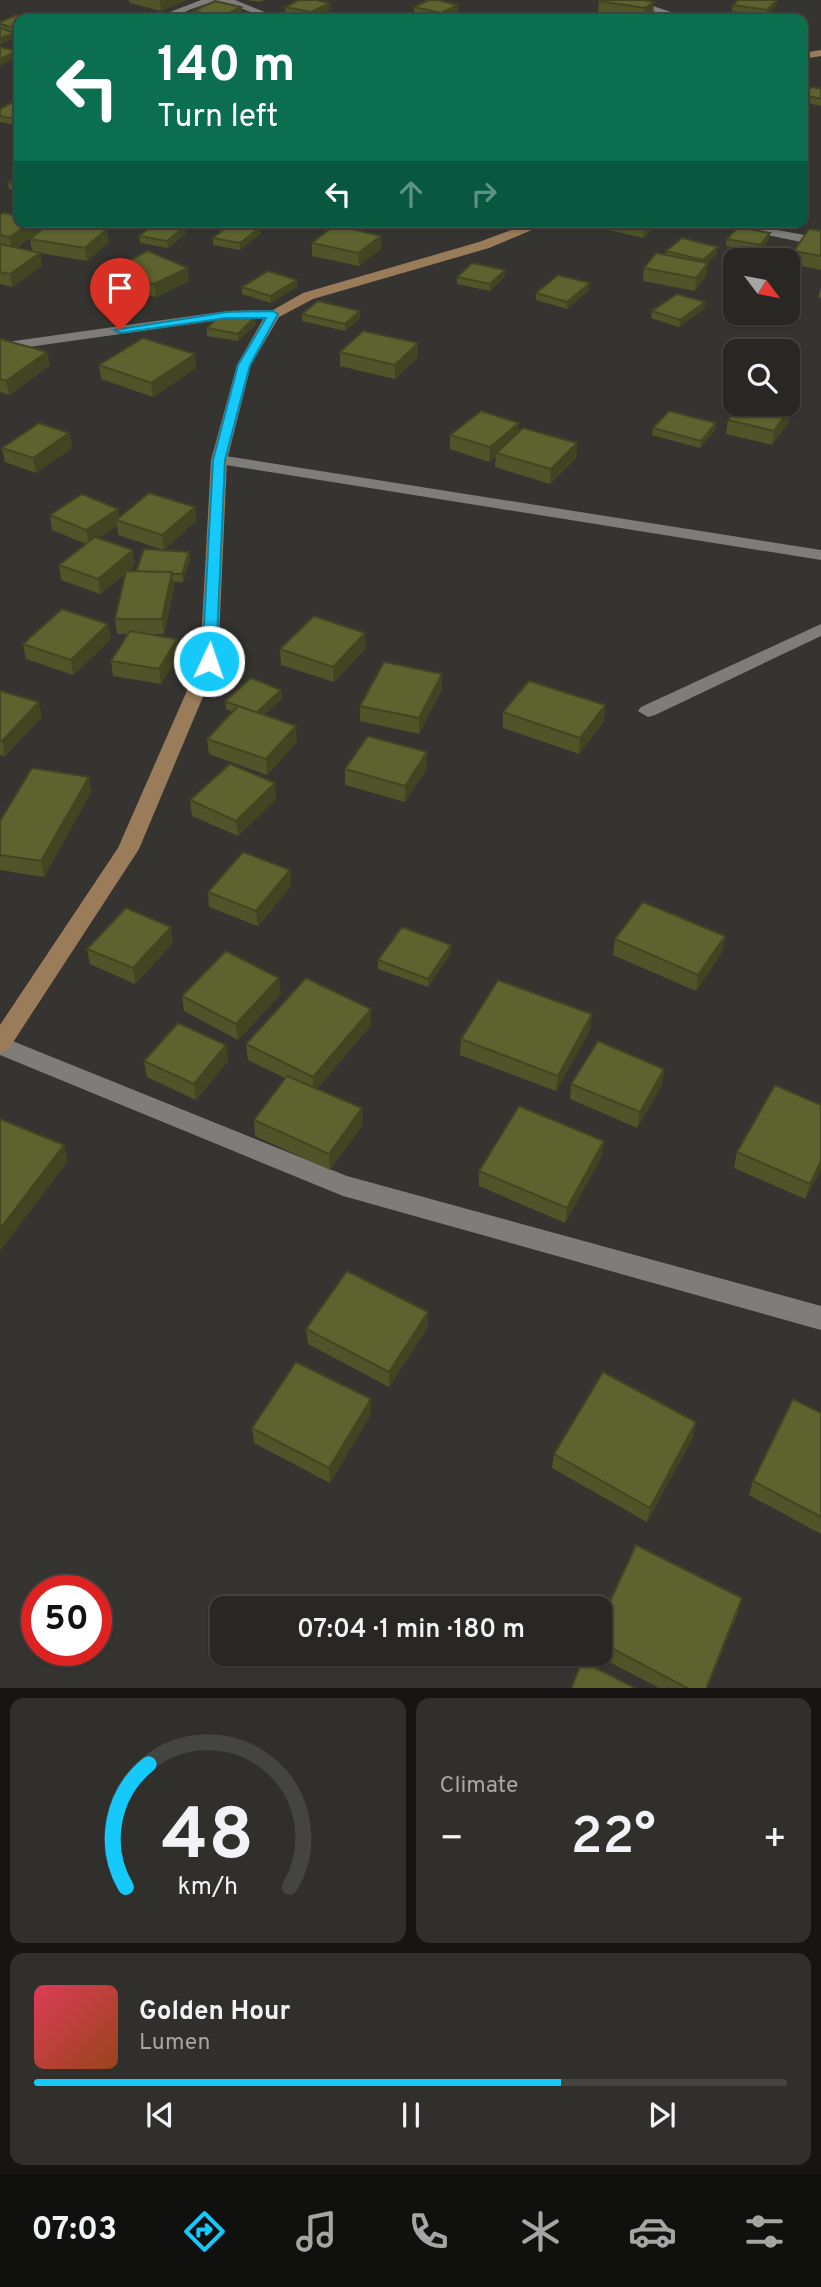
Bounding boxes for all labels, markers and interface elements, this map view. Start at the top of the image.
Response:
text: 140 m [157,37,296,99]
icon: left [42,42,133,133]
text: Turn left [157,98,278,138]
icon: left [319,175,357,213]
icon: ahead [392,175,430,213]
icon: right [465,175,503,213]
north arrow [723,248,800,326]
map controls [723,248,800,416]
pin [90,258,150,330]
icon: arrive [101,269,139,307]
button: search [723,339,800,416]
position arrow [172,624,246,698]
speed limit sign: 50 [21,1575,112,1666]
text: 07:04 · 1 min · 180 m [297,1614,525,1647]
text: Climate [440,1772,518,1801]
text: 48 [161,1793,254,1885]
text: 22° [571,1806,656,1872]
text: − [440,1816,464,1865]
text: + [762,1816,787,1865]
text: km/h [177,1871,238,1903]
text: Golden Hour [139,1996,290,2029]
text: Lumen [139,2029,210,2058]
icon: previous [141,2096,179,2134]
icon: pause [392,2096,430,2134]
icon: next [643,2096,681,2134]
icon: directions [180,2207,229,2256]
icon: music [292,2207,341,2256]
icon: phone [404,2207,453,2256]
icon: climate [516,2207,565,2256]
icon: car [628,2207,677,2256]
icon: filters [740,2207,789,2256]
text: 07:03 [32,2211,117,2251]

